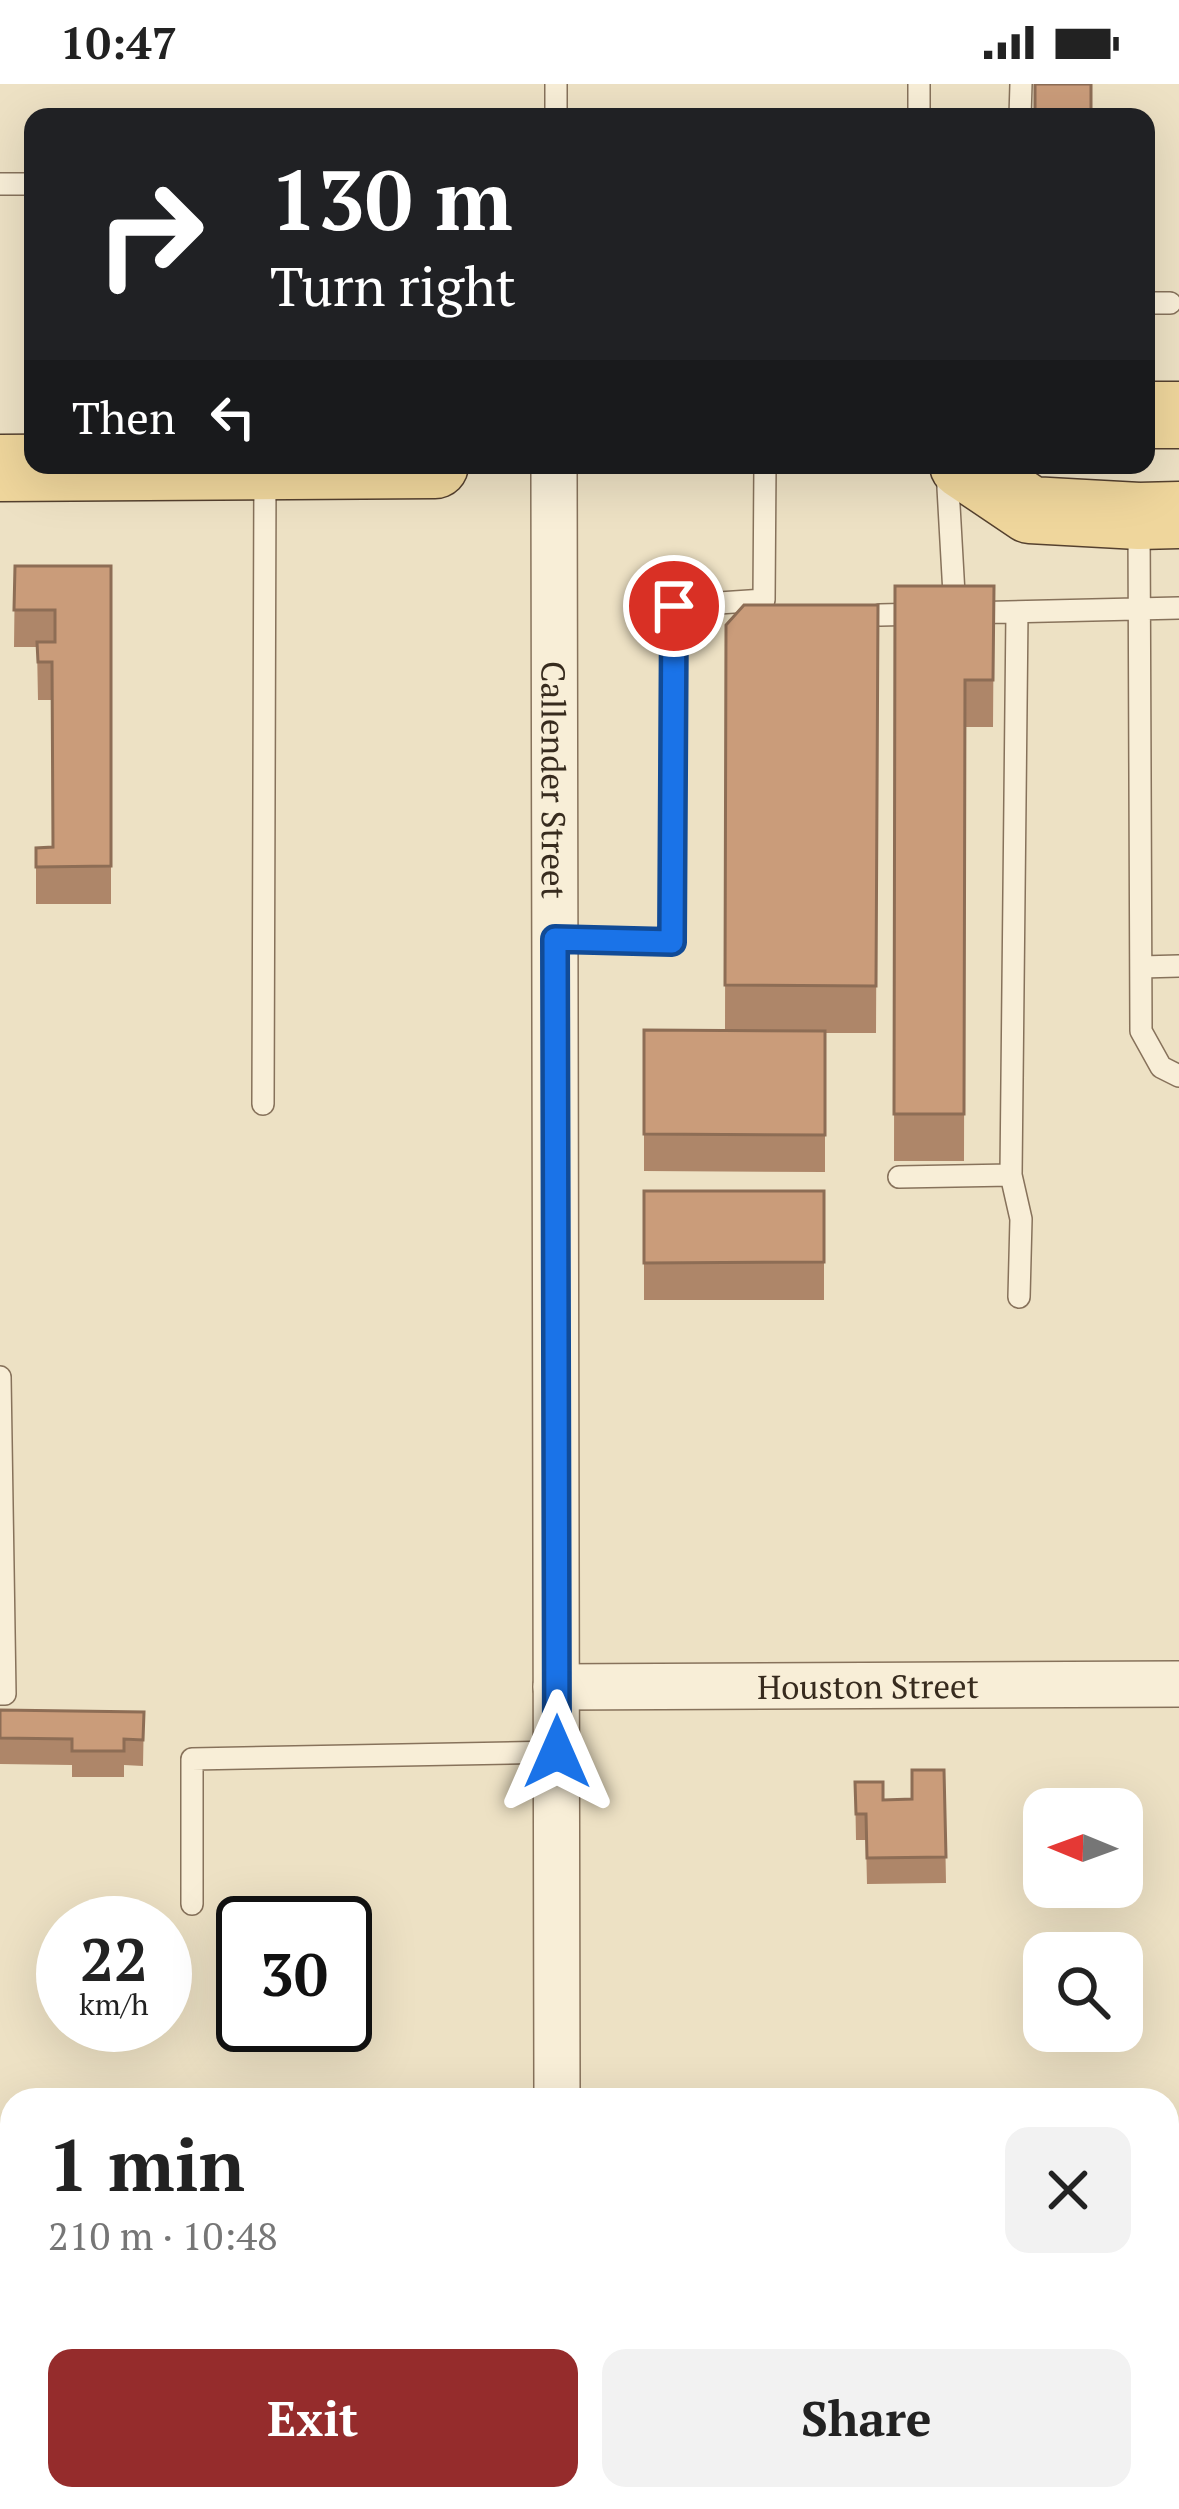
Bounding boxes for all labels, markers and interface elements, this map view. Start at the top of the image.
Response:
text: 10:47 [60,12,177,72]
text: 130 m [270,143,513,254]
icon: right [72,156,228,312]
text: Turn right [270,250,516,321]
icon: left [200,384,266,450]
text: Then [72,387,176,447]
pin [623,555,725,657]
icon: arrive [641,573,707,639]
street label: Callender Street [533,661,576,899]
street label: Houston Street [757,1663,979,1708]
position arrow [494,1689,620,1815]
north arrow [1023,1788,1143,1908]
map controls [1023,1788,1143,2052]
speed limit sign: 30 [216,1896,372,2052]
text: 22 [80,1919,148,1998]
button: search [1023,1932,1143,2052]
text: km/h [79,1984,149,2024]
text: 1 min [48,2116,245,2212]
button: close [1005,2127,1131,2253]
text: 210 m · 10:48 [48,2209,278,2261]
button: Exit [48,2349,578,2487]
button: Share [602,2349,1131,2487]

